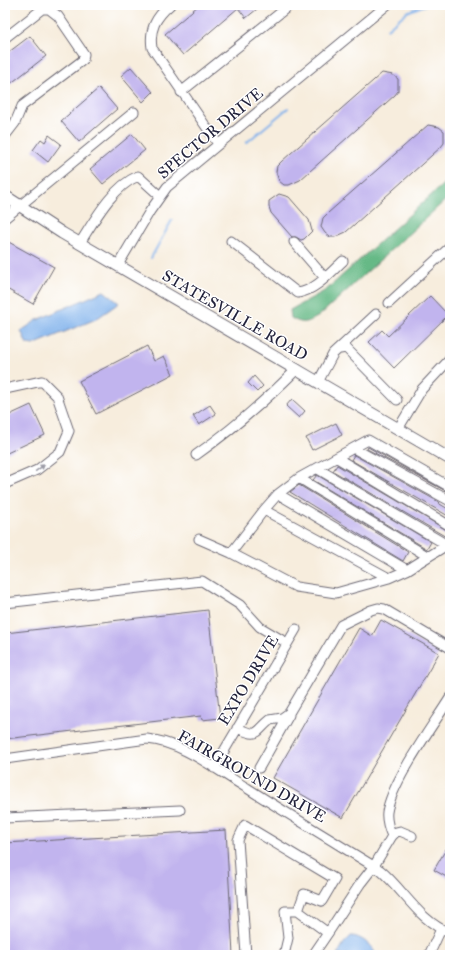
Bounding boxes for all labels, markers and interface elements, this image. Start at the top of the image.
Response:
street label: SPECTOR DRIVE [153,83,267,183]
street label: STATESVILLE ROAD [159,266,311,364]
one-way arrow [35,464,46,472]
street label: EXPO DRIVE [214,631,282,729]
street label: FAIRGROUND DRIVE [174,726,330,826]

